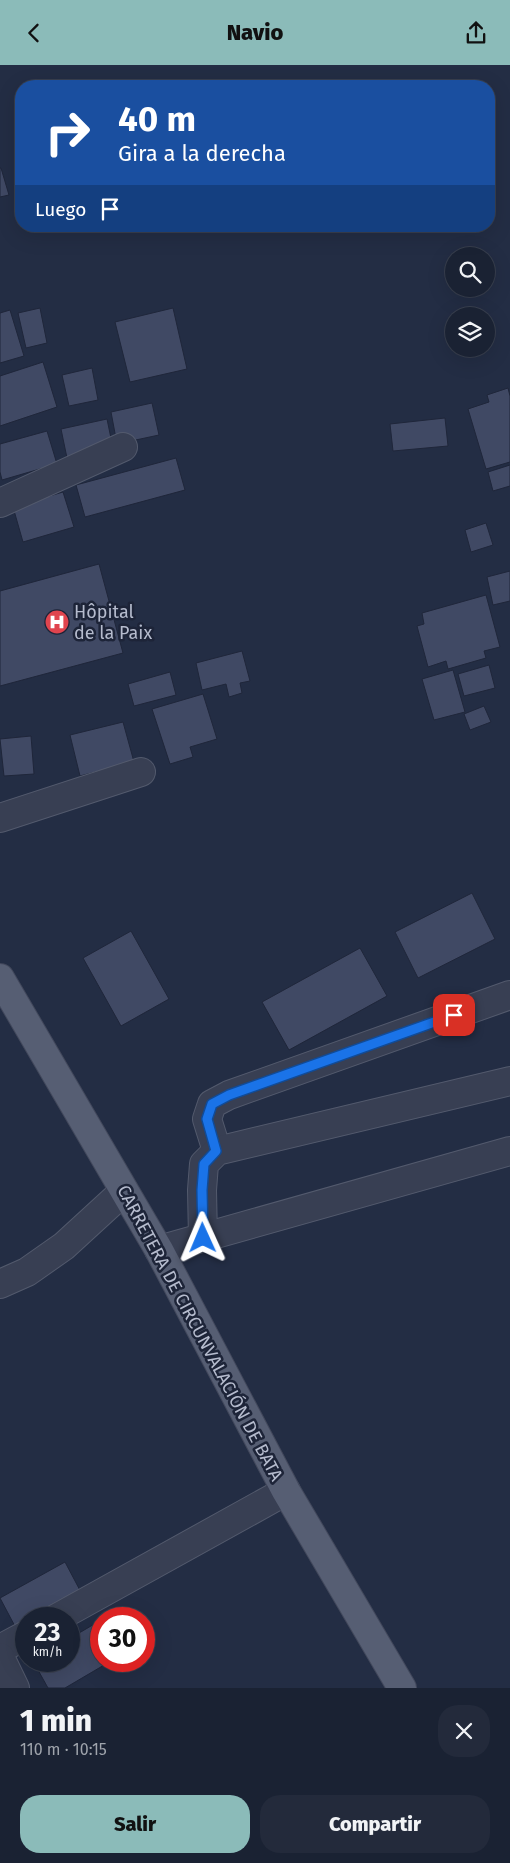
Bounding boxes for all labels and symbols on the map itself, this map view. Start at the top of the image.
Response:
place label: Hôpital de la Paix [74,601,152,644]
hospital icon: Hôpital de la Paix [44,609,70,635]
pin [433,994,475,1036]
street label: CARRETERA DE CIRCUNVALACIÓN DE BATA [112,1181,288,1485]
position arrow [176,1211,228,1263]
speed limit sign: 30 [90,1607,155,1672]

